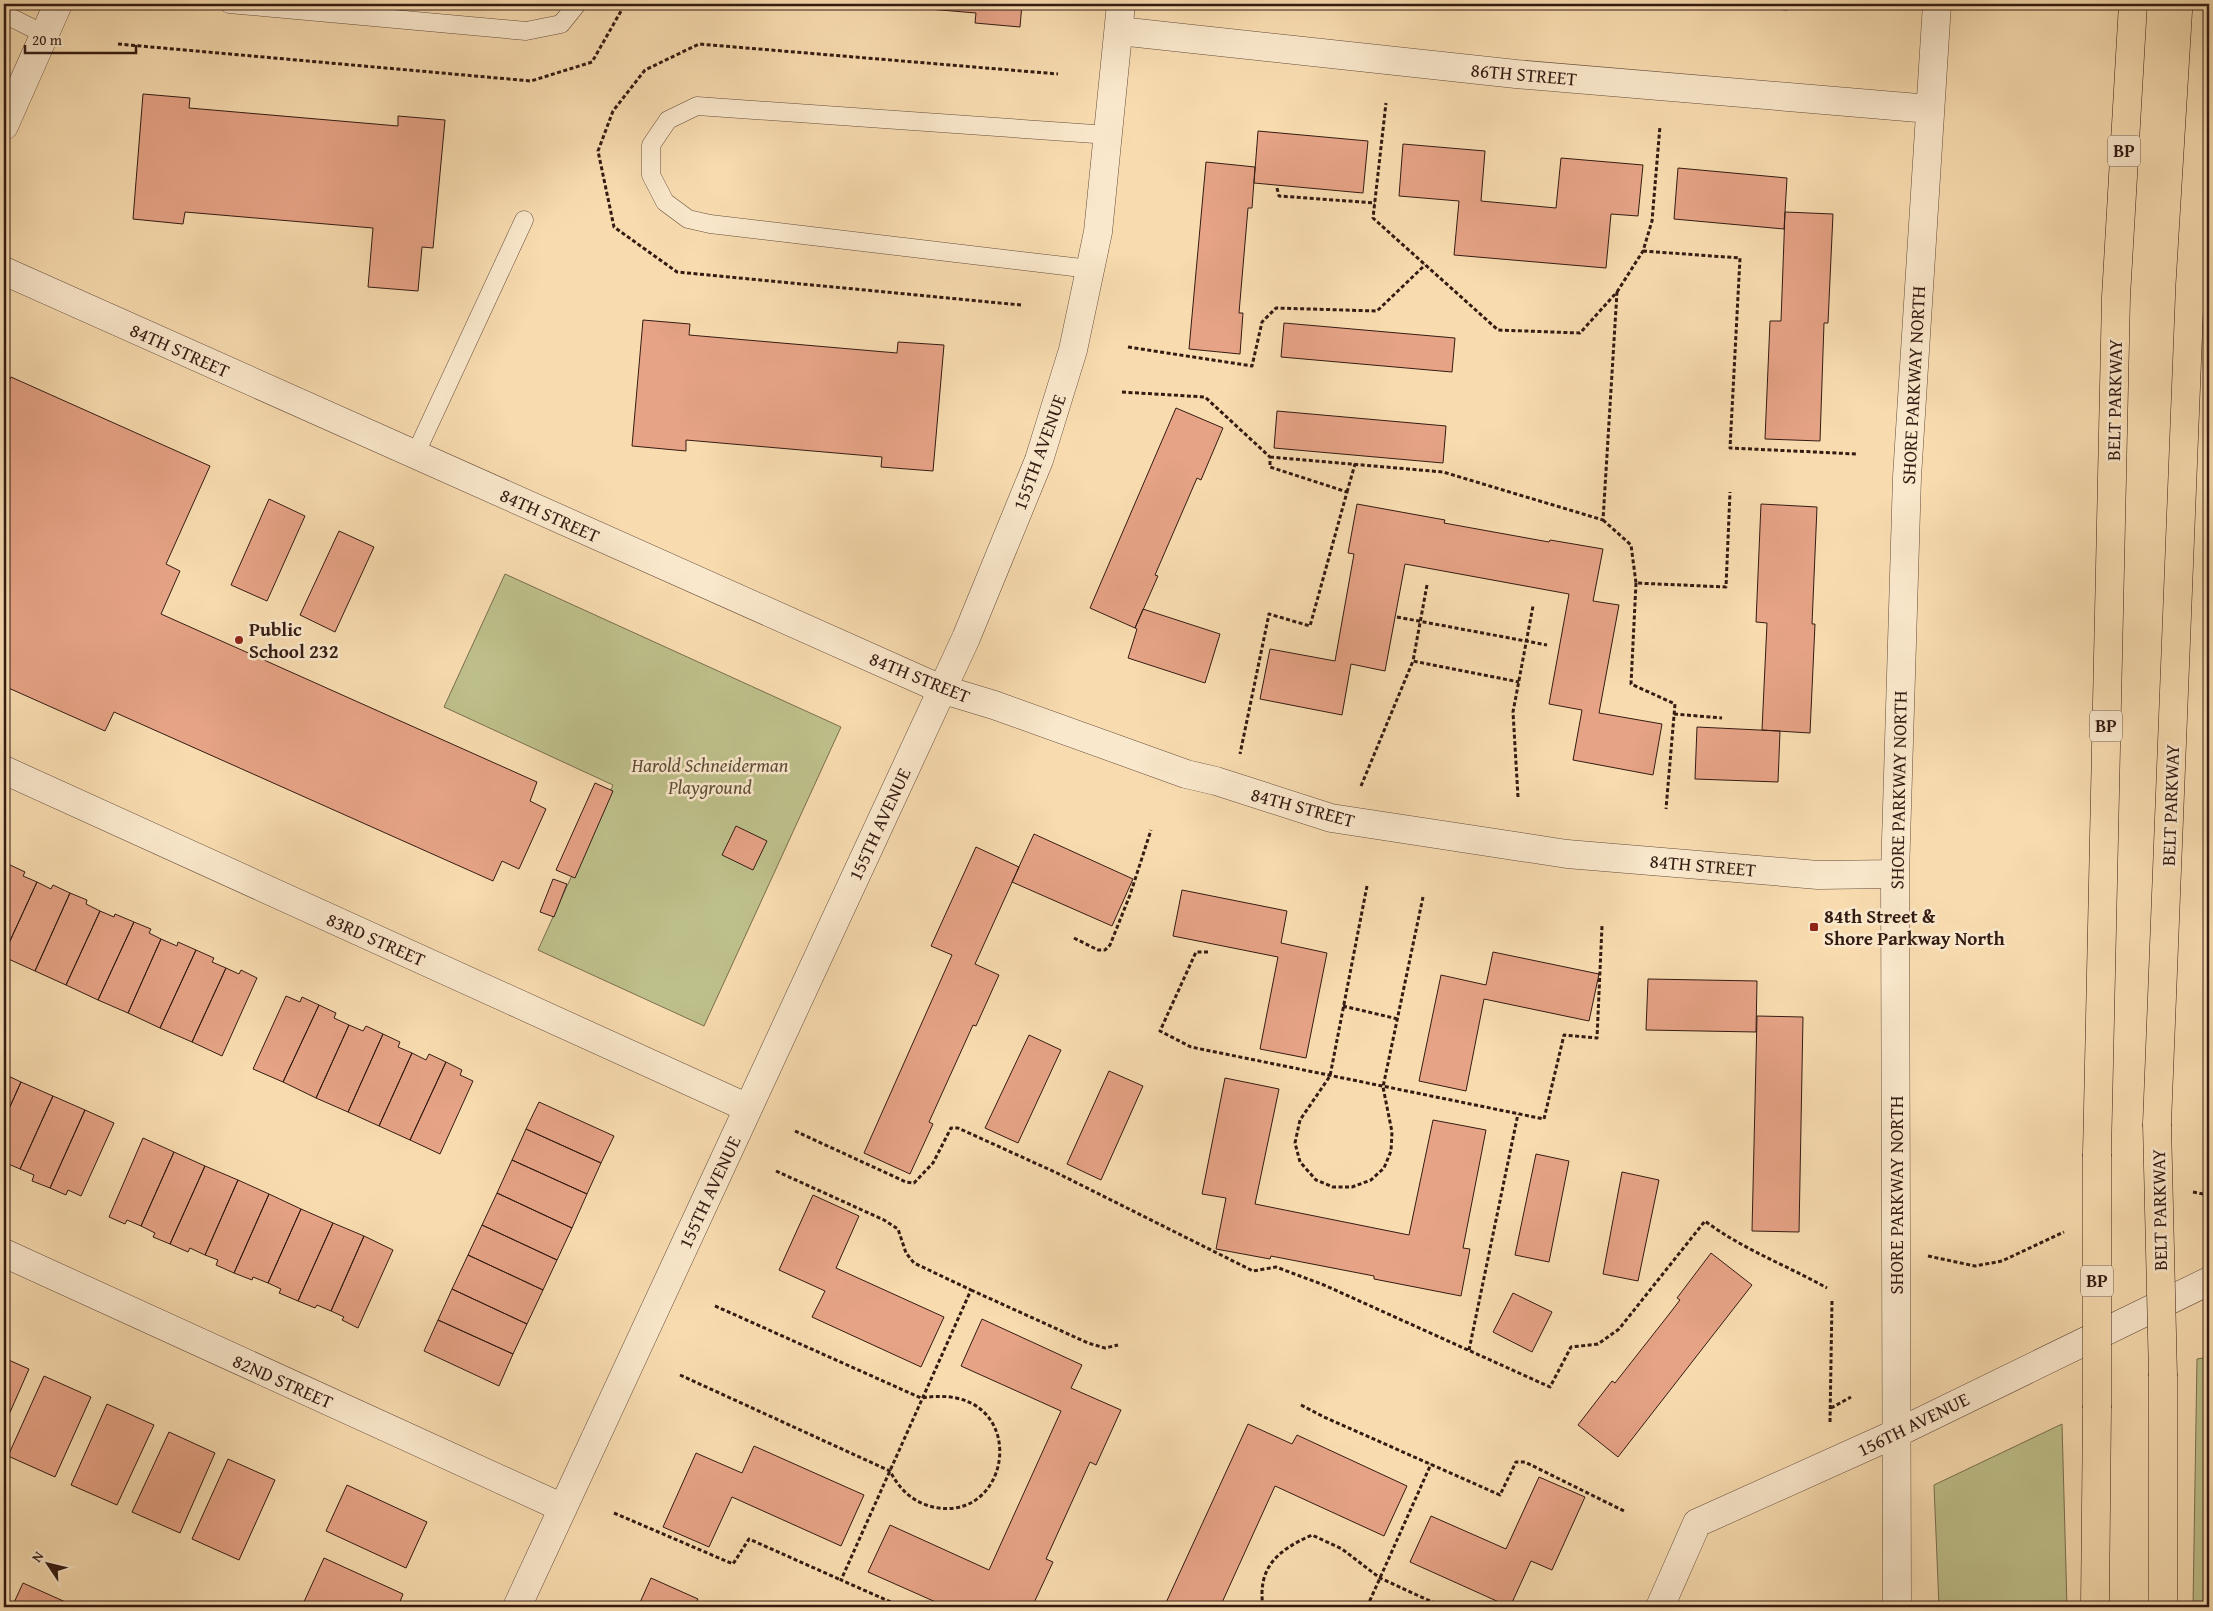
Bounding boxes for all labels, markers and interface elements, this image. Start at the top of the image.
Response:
scale bar [25,22,136,54]
text: 20 m [32,29,63,50]
street label: 86TH STREET [1470,55,1579,93]
road number: BP [2108,136,2140,166]
street label: SHORE PARKWAY NORTH [1894,285,1932,485]
street label: 84TH STREET [126,316,235,385]
street label: BELT PARKWAY [2099,338,2129,461]
street label: 155TH AVENUE [1005,390,1073,514]
street label: 84TH STREET [496,481,605,550]
place label: Public School 232 [249,615,339,665]
marker: Public School 232 [233,634,245,646]
street label: 84TH STREET [865,644,975,710]
street label: SHORE PARKWAY NORTH [1882,690,1914,890]
road number: BP [2090,710,2122,741]
street label: BELT PARKWAY [2154,743,2186,866]
park label: Harold Schneiderman Playground [631,751,789,801]
street label: 155TH AVENUE [841,763,918,885]
street label: 84TH STREET [1248,780,1358,834]
street label: 84TH STREET [1649,846,1758,884]
place label: 84th Street & Shore Parkway North [1824,902,2005,952]
street label: 83RD STREET [322,905,430,973]
marker: 84th Street & Shore Parkway North [1808,921,1820,933]
street label: SHORE PARKWAY NORTH [1882,1096,1910,1294]
street label: 155TH AVENUE [671,1131,748,1253]
street label: BELT PARKWAY [2144,1148,2174,1271]
road number: BP [2081,1266,2113,1296]
street label: 82ND STREET [228,1346,338,1416]
street label: 156TH AVENUE [1852,1385,1974,1463]
north arrow [22,1538,72,1588]
text: N [26,1546,49,1566]

